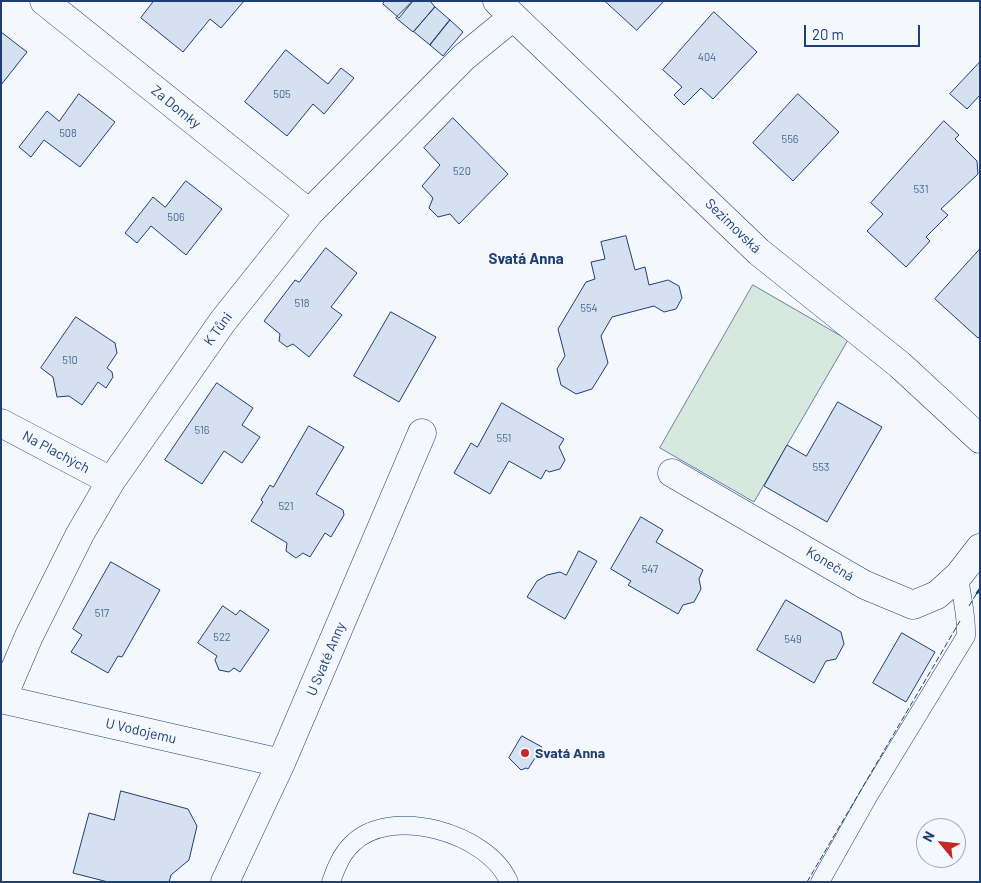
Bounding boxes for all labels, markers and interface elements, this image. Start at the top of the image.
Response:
scale bar [806,15,922,47]
text: 20 m [812,25,844,43]
house number: 404 [698,50,716,64]
street label: Za Domky [148,82,204,132]
house number: 505 [273,87,291,101]
house number: 508 [59,126,77,140]
house number: 556 [782,132,798,146]
house number: 520 [453,164,471,178]
house number: 531 [913,182,929,196]
street label: Sezimovská [702,195,764,257]
house number: 506 [167,210,185,224]
district label: Svatá Anna [488,250,564,268]
house number: 518 [295,296,309,310]
house number: 554 [580,301,598,315]
street label: K Tůni [200,309,236,349]
house number: 510 [62,353,78,367]
house number: 516 [195,423,209,437]
street label: Na Plachých [19,427,93,477]
house number: 551 [497,431,511,445]
house number: 553 [813,460,829,474]
house number: 521 [278,499,294,513]
street label: Konečná [803,543,857,585]
house number: 547 [642,562,658,576]
house number: 517 [95,606,109,620]
street label: U Svaté Anny [303,619,349,699]
house number: 522 [213,630,231,644]
house number: 549 [784,632,802,646]
street label: U Vodojemu [104,715,178,747]
place label: Svatá Anna [535,745,605,761]
marker: Svatá Anna [519,747,531,759]
north arrow [916,818,966,868]
text: N [919,828,938,844]

